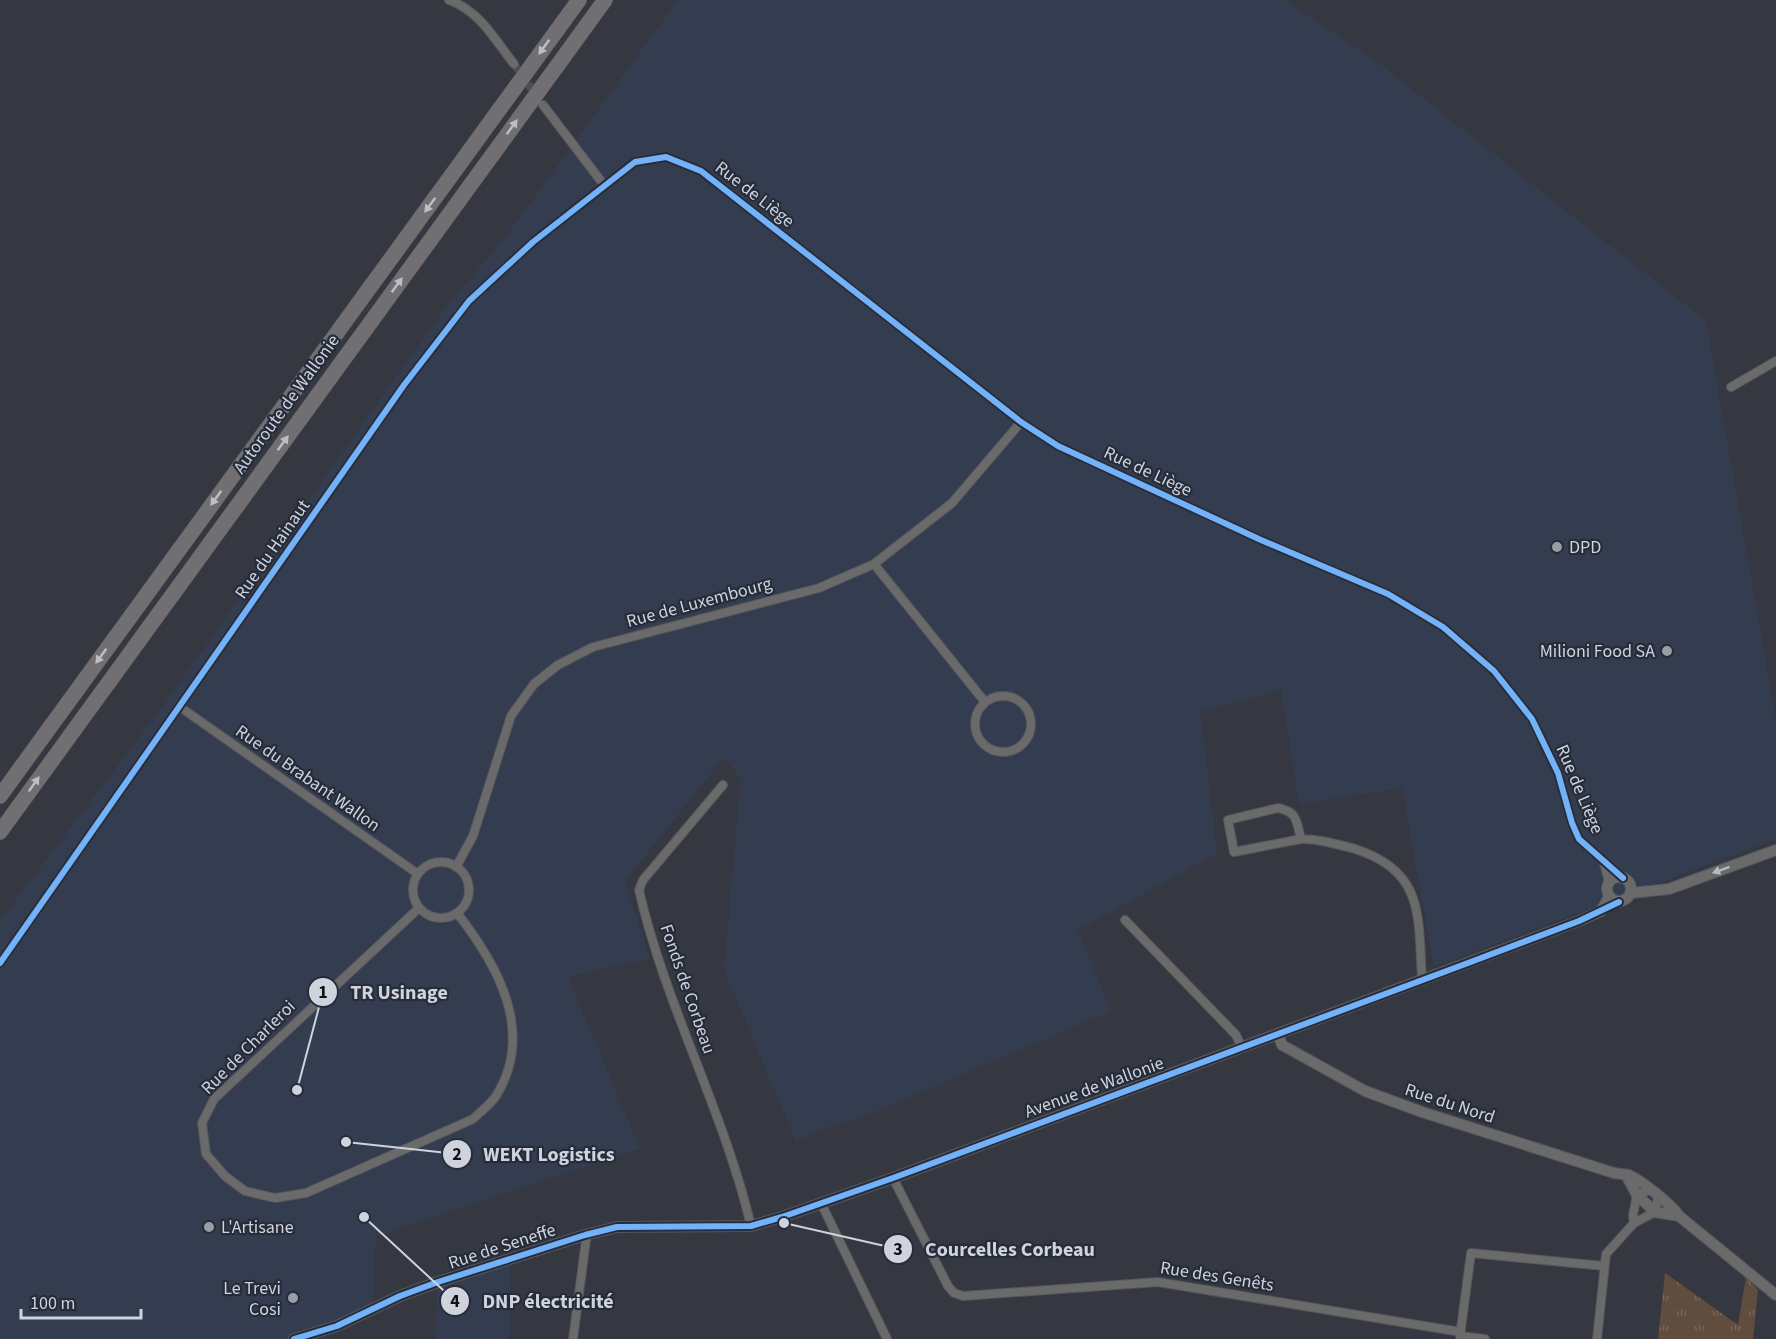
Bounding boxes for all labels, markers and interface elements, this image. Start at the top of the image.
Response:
one-way arrow [538,39,550,55]
one-way arrow [506,120,518,136]
street label: Rue de Liège [710,155,800,233]
one-way arrow [424,197,436,212]
one-way arrow [391,278,403,294]
street label: Autoroute de Wallonie [227,329,346,479]
one-way arrow [276,435,288,450]
street label: Rue de Liège [1100,440,1196,503]
one-way arrow [210,490,222,506]
street label: Rue du Hainaut [229,495,316,604]
place label: DPD [1569,535,1601,560]
marker: DPD [1550,540,1564,554]
street label: Rue de Luxembourg [624,571,775,634]
place label: Milioni Food SA [1540,639,1655,664]
marker: Milioni Food SA [1660,644,1674,658]
one-way arrow [95,648,107,664]
street label: Rue du Brabant Wallon [230,719,385,838]
street label: Rue de Liège [1550,741,1610,838]
one-way arrow [28,777,40,793]
one-way arrow [1712,865,1730,875]
street label: Fonds de Corbeau [654,921,721,1057]
callout: TR Usinage [308,973,459,1011]
text: TR Usinage [350,979,448,1007]
text: 1 [318,980,328,1005]
street label: Rue de Charleroi [196,995,301,1100]
street label: Avenue de Wallonie [1021,1051,1167,1124]
street label: Rue du Nord [1402,1077,1498,1130]
callout: WEKT Logistics [442,1135,627,1173]
text: WEKT Logistics [483,1141,615,1169]
text: 2 [452,1142,462,1167]
place label: L'Artisane [221,1215,294,1240]
street label: Rue de Seneffe [445,1217,559,1276]
marker: L'Artisane [202,1220,216,1234]
callout: Courcelles Corbeau [883,1230,1107,1268]
text: Courcelles Corbeau [925,1236,1095,1264]
text: 3 [893,1237,903,1262]
street label: Rue des Genêts [1158,1255,1276,1298]
place label: Le Trevi Cosi [223,1276,281,1322]
scale bar [21,1282,141,1320]
callout: DNP électricité [440,1282,625,1320]
text: DNP électricité [482,1288,614,1316]
text: 4 [450,1289,460,1314]
text: 100 m [30,1291,75,1316]
marker: Le Trevi Cosi [286,1291,300,1305]

